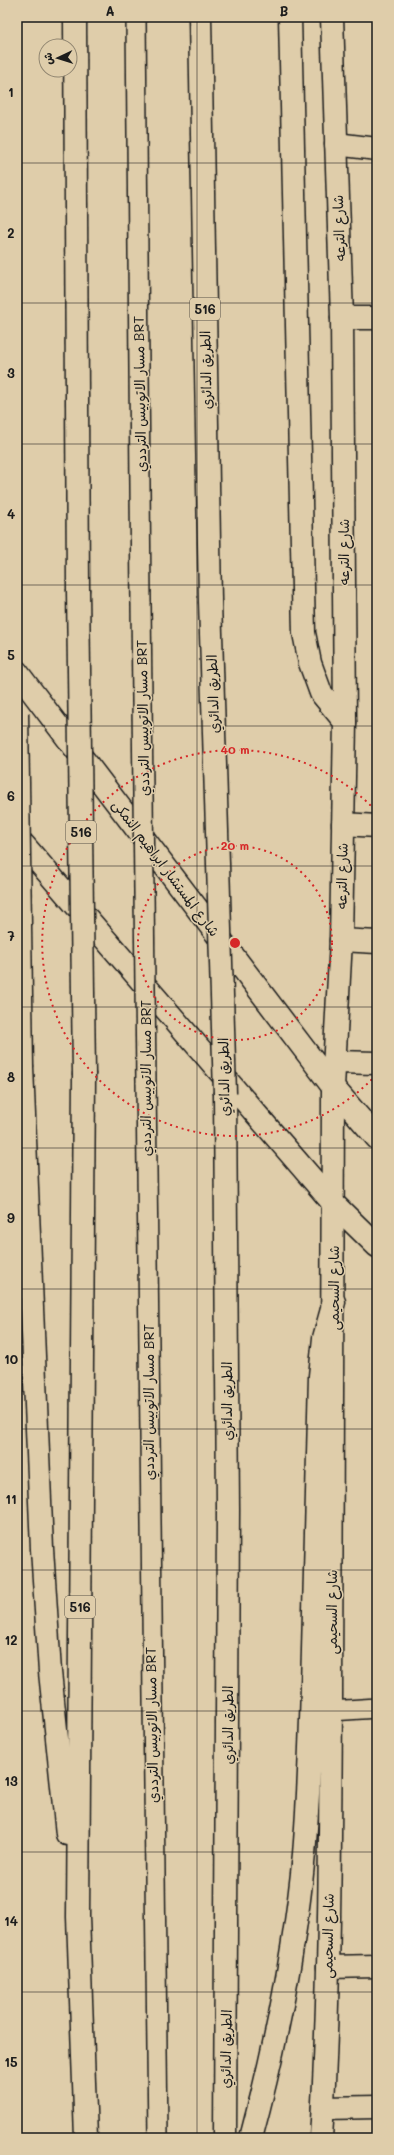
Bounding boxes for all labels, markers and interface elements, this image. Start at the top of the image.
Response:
text: A [105,2,115,19]
text: B [280,2,289,19]
north arrow [38,38,78,78]
text: ش [40,52,55,65]
text: 1 [8,83,14,100]
street label: شارع الترعه [328,194,350,262]
text: 2 [7,224,15,241]
road number: 516 [190,298,220,320]
street label: مسار الاتوبيس الترددي BRT [129,315,152,472]
street label: الطريق الدائري [195,330,218,410]
text: 3 [7,364,15,381]
text: 4 [7,505,15,522]
street label: شارع الترعه [334,519,354,585]
street label: مسار الاتوبيس الترددي BRT [132,639,155,796]
text: 5 [7,646,15,663]
street label: الطريق الدائري [202,654,225,734]
text: 40 m [220,741,250,757]
text: 6 [7,787,15,804]
street label: شارع المستشار ابراهيم النمكى [107,795,224,941]
road number: 516 [66,821,96,843]
text: 20 m [221,837,249,853]
street label: شارع الترعه [331,843,353,909]
text: 7 [7,927,15,944]
centre of rings [228,936,242,950]
street label: مسار الاتوبيس الترددي BRT [136,1000,157,1156]
street label: الطريق الدائري [213,1037,236,1117]
text: 8 [7,1068,15,1085]
text: 9 [7,1209,15,1226]
street label: شارع السحيمى [324,1245,344,1331]
street label: مسار الاتوبيس الترددي BRT [139,1324,160,1480]
text: 10 [4,1350,18,1367]
street label: الطريق الدائري [217,1362,238,1440]
text: 11 [5,1490,17,1507]
street label: شارع السحيمى [322,1569,342,1655]
road number: 516 [65,1596,95,1618]
text: 12 [4,1631,18,1648]
street label: مسار الاتوبيس الترددي BRT [141,1646,164,1803]
street label: الطريق الدائري [218,1686,239,1764]
text: 13 [4,1772,18,1789]
street label: شارع السحيمى [317,1893,339,1979]
text: 14 [4,1912,18,1929]
street label: الطريق الدائري [215,2009,238,2089]
text: 15 [4,2053,18,2070]

